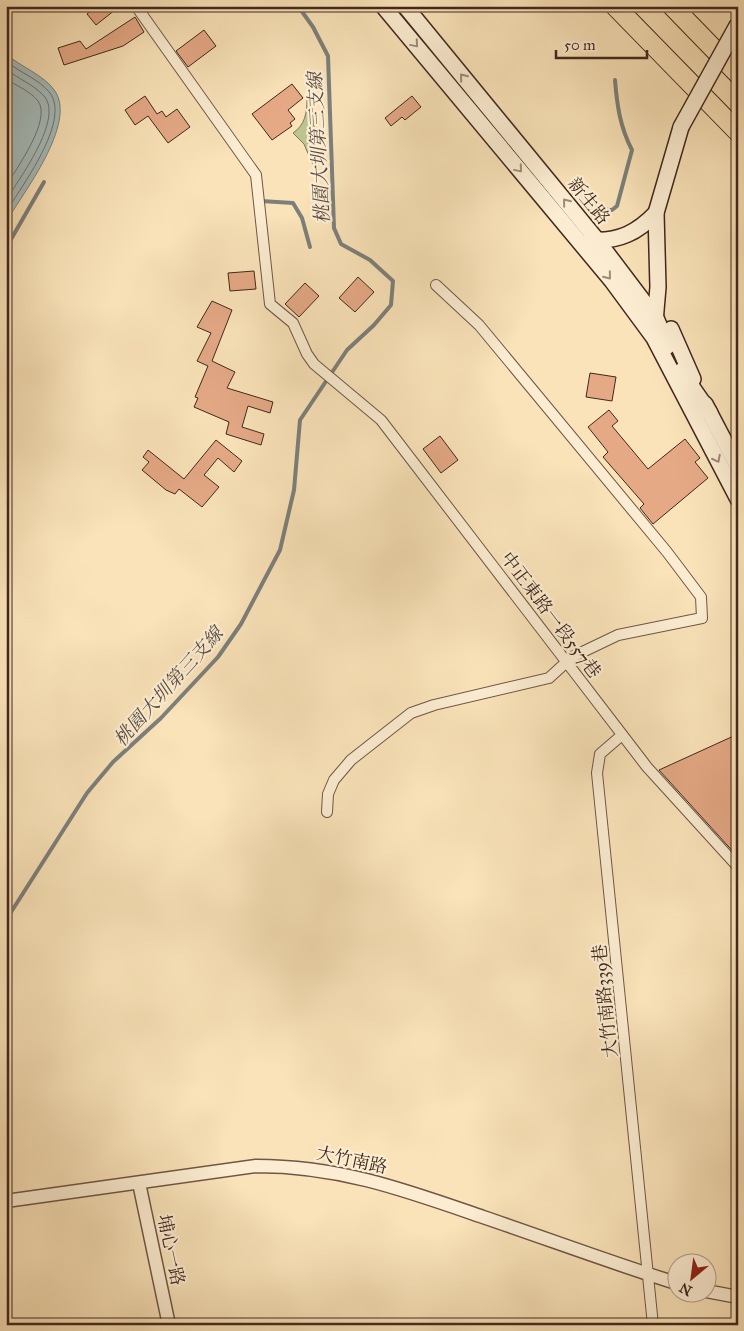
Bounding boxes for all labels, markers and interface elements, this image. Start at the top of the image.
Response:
scale bar [556,28,648,60]
text: 50 m [564,36,596,54]
one-way arrow [409,38,418,47]
water label: 桃園大圳第三支線 [303,69,334,224]
one-way arrow [460,73,469,82]
one-way arrow [513,163,522,172]
street label: 新生路 [563,173,615,229]
one-way arrow [563,199,572,208]
one-way arrow [602,271,611,280]
one-way arrow [711,454,721,463]
street label: 中正東路一段557巷 [496,548,606,682]
water label: 桃園大圳第三支線 [109,621,229,751]
street label: 大竹南路339巷 [588,943,622,1059]
street label: 大竹南路 [314,1142,390,1178]
street label: 埔心一路 [153,1212,189,1288]
north arrow [666,1254,716,1304]
text: N [677,1279,695,1299]

